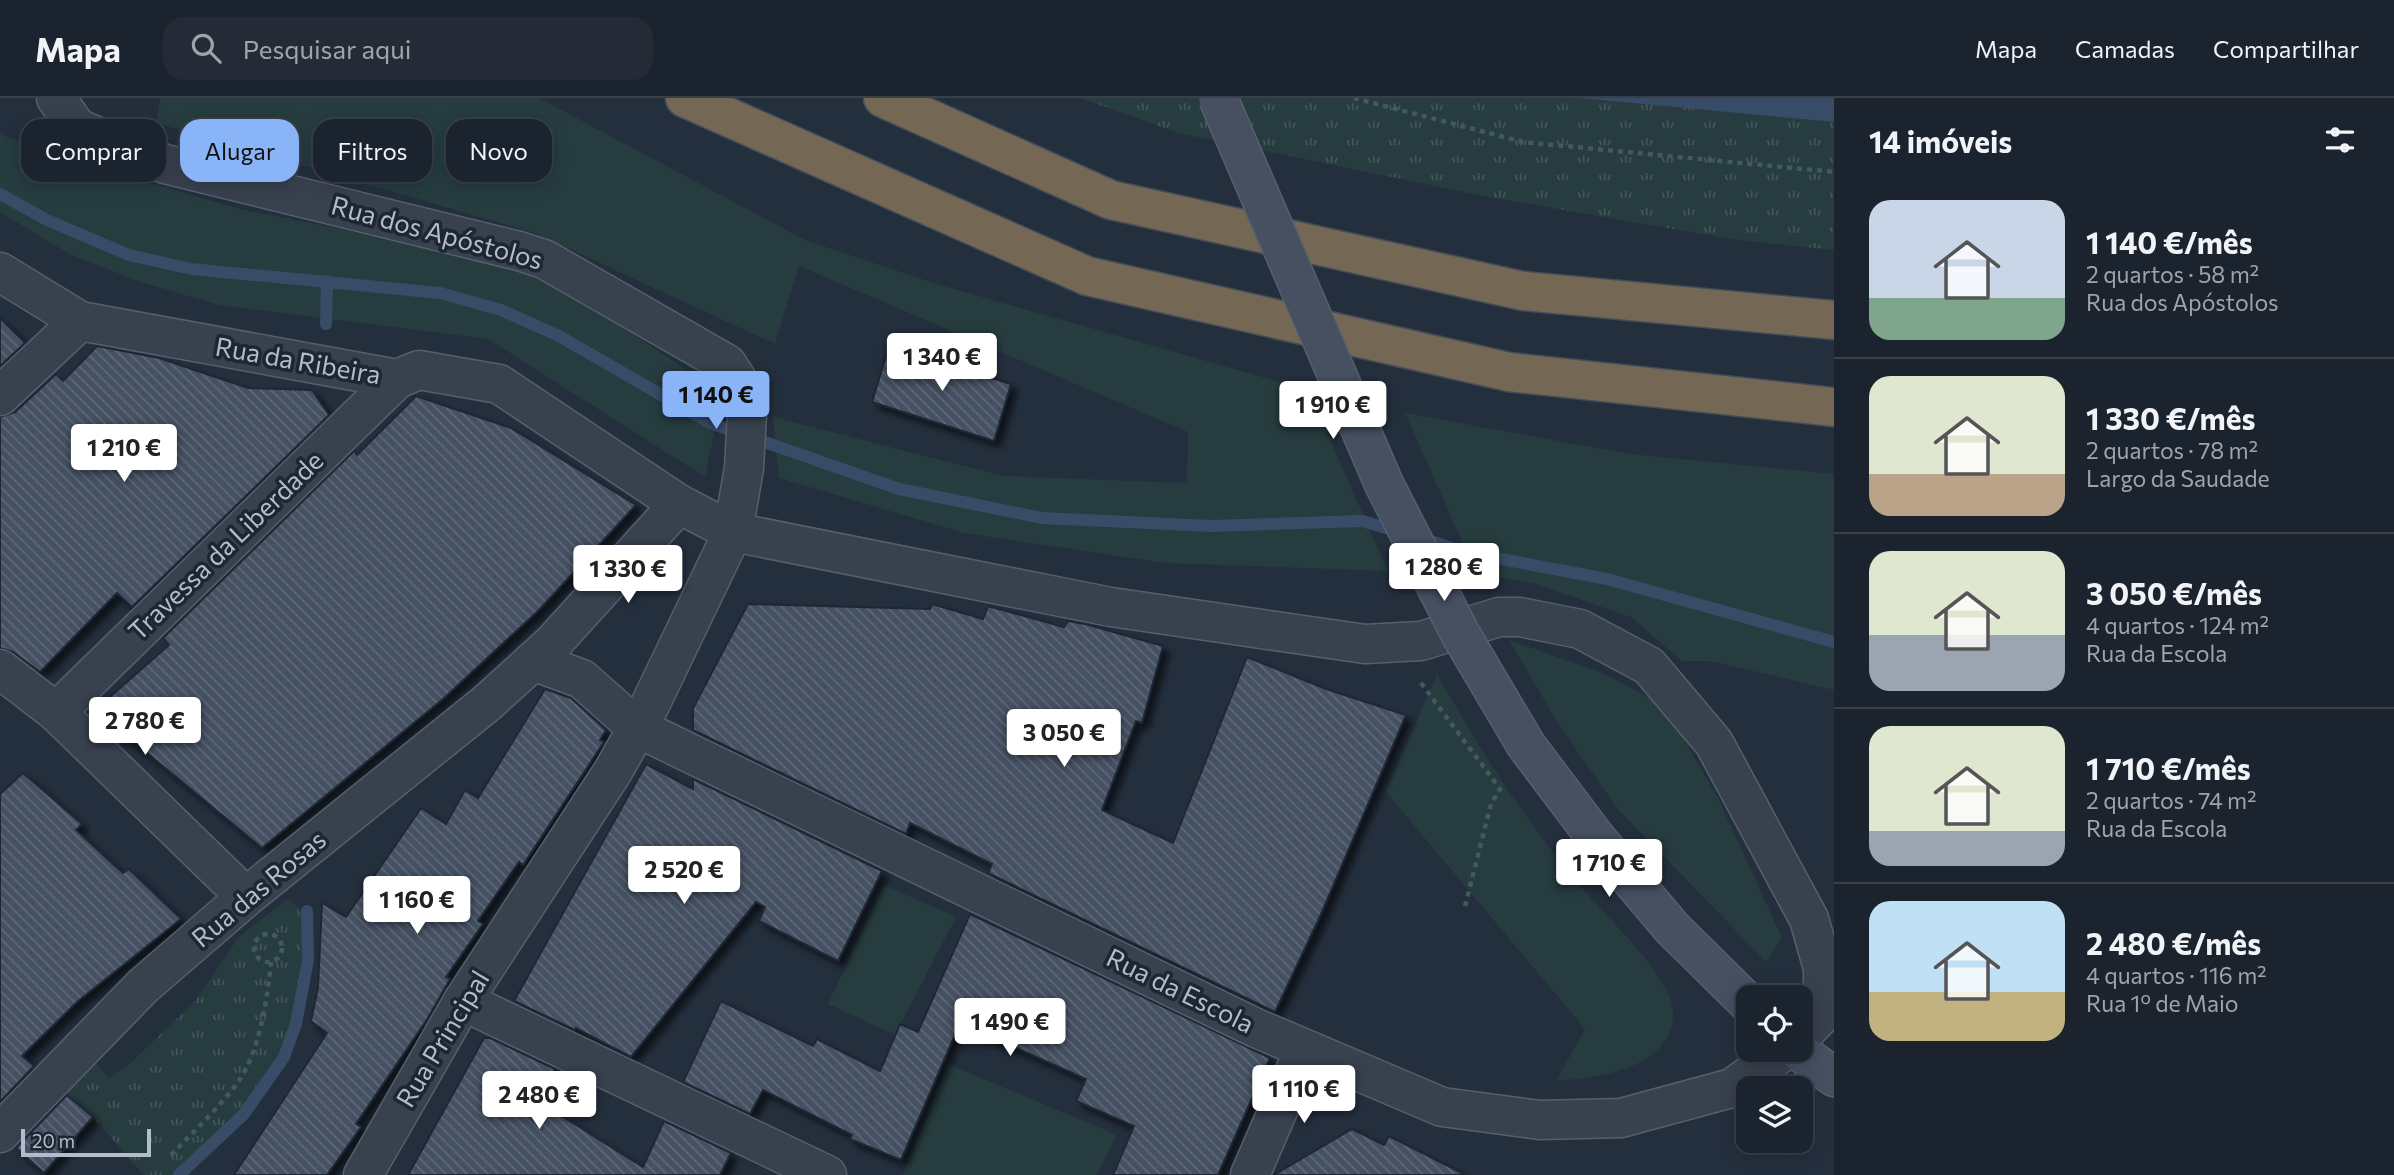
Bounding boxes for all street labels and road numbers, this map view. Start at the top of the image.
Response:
street label: Rua dos Apóstolos [328,188,546,275]
street label: Rua da Ribeira [213,330,383,389]
street label: Travessa da Liberdade [121,444,329,646]
street label: Rua das Rosas [185,823,331,953]
street label: Rua da Escola [1102,941,1259,1039]
street label: Rua Principal [389,964,495,1112]

